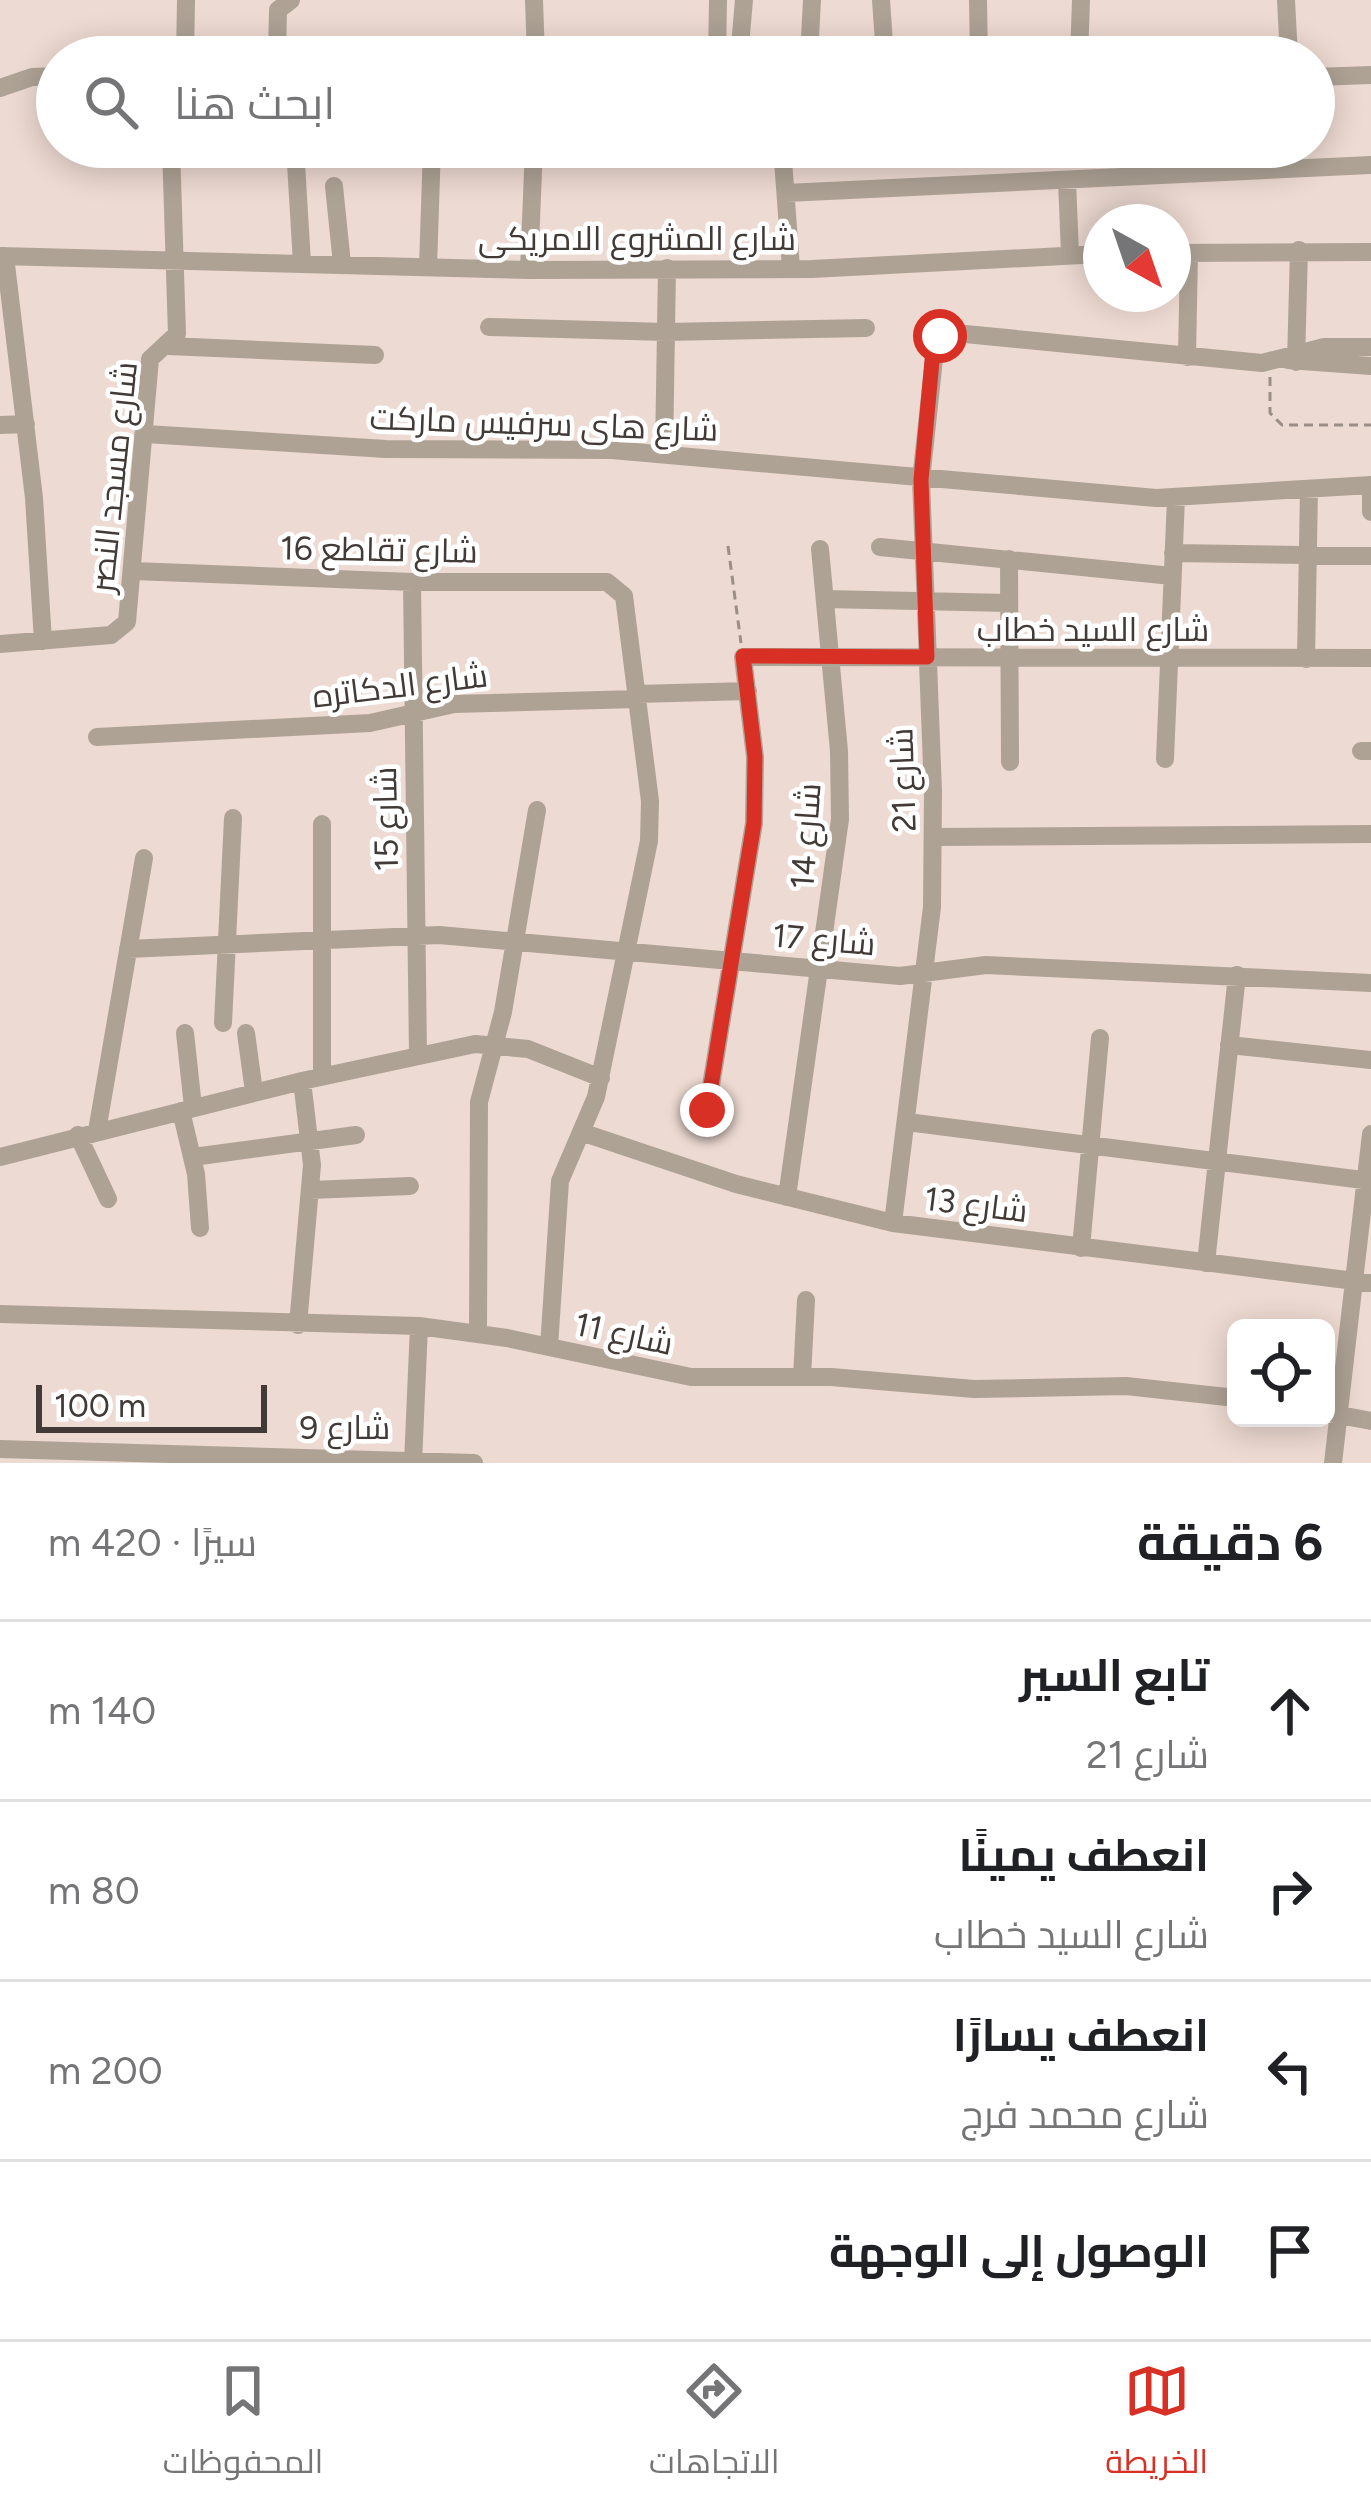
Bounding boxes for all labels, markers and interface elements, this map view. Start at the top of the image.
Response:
search box [36,36,1335,168]
icon: search [78,69,144,135]
text: ابحث هنا [174,76,335,130]
north arrow [1083,204,1191,312]
street label: شارع المشروع الامريكى [478,219,796,261]
route start [913,309,967,363]
street label: شارع مسجد النصر [82,360,148,597]
street label: شارع هاى سرفيس ماركت [369,398,719,452]
street label: شارع تقاطع 16 [280,528,478,574]
street label: شارع السيد خطاب [977,610,1209,652]
street label: شارع الدكاتره [310,655,490,719]
street label: شارع 21 [881,727,927,833]
street label: شارع 15 [365,766,409,872]
street label: شارع 14 [782,782,832,891]
street label: شارع 17 [770,916,877,966]
route end [680,1083,734,1137]
street label: شارع 13 [922,1179,1030,1233]
street label: شارع 11 [571,1304,677,1366]
map controls [1227,1319,1335,1427]
button: locate [1227,1319,1335,1427]
scale bar [36,1379,267,1432]
text: 100 m [54,1386,146,1425]
street label: شارع 9 [300,1408,390,1450]
text: 6 دقيقة [1137,1512,1323,1573]
text: سيرًا · 420 m [48,1519,257,1566]
text: تابع السير [1019,1648,1209,1702]
icon: ahead [1257,1678,1323,1744]
text: 140 m [48,1687,156,1734]
text: شارع 21 [1086,1731,1209,1778]
text: انعطف يمينًا [958,1828,1209,1882]
icon: right [1257,1858,1323,1924]
text: 80 m [48,1867,140,1914]
text: شارع السيد خطاب [934,1911,1209,1958]
text: انعطف يسارًا [953,2008,1209,2062]
icon: left [1257,2038,1323,2104]
text: 200 m [48,2047,163,2094]
text: شارع محمد فرج [960,2091,1209,2138]
icon: arrive [1257,2218,1323,2284]
text: الوصول إلى الوجهة [829,2224,1209,2278]
tab: المحفوظات [163,2358,323,2492]
tab: الاتجاهات [649,2358,780,2492]
tab: الخريطة [1105,2358,1208,2492]

